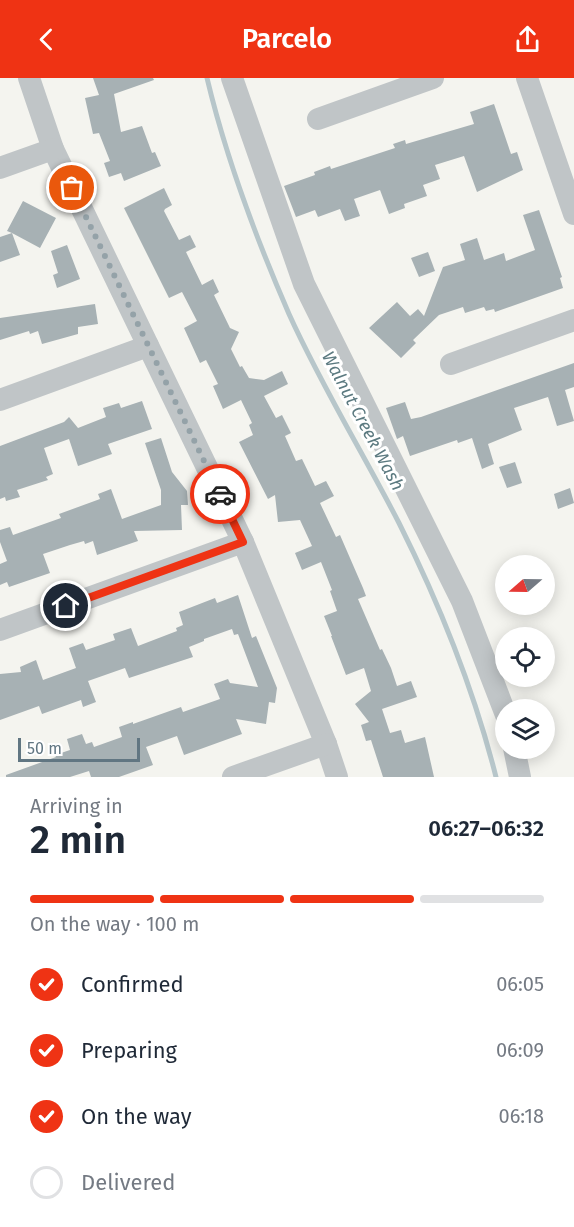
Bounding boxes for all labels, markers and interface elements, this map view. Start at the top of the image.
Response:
icon: back [30,23,63,56]
text: Parcelo [242,23,332,55]
icon: share [511,23,544,56]
pin [46,162,97,213]
icon: bag [55,171,88,204]
water label: Walnut Creek Wash [317,348,409,494]
courier [190,464,250,524]
icon: car [204,478,237,511]
north arrow [495,555,555,615]
map controls [495,555,555,759]
pin [40,580,91,631]
icon: home [49,589,82,622]
button: locate [495,627,555,687]
button: layers [495,699,555,759]
scale bar [18,735,140,762]
text: 50 m [27,739,62,758]
text: Arriving in [30,794,123,818]
text: 06:27–06:32 [428,815,544,842]
text: 2 min [30,817,126,863]
text: On the way · 100 m [30,912,199,936]
icon: check [30,968,63,1001]
text: Confirmed [81,971,184,998]
text: 06:05 [496,972,544,996]
icon: check [30,1034,63,1067]
text: Preparing [81,1037,177,1064]
text: 06:09 [496,1038,544,1062]
icon: check [30,1100,63,1133]
text: On the way [81,1103,192,1130]
text: 06:18 [499,1104,544,1128]
text: Delivered [81,1169,176,1196]

